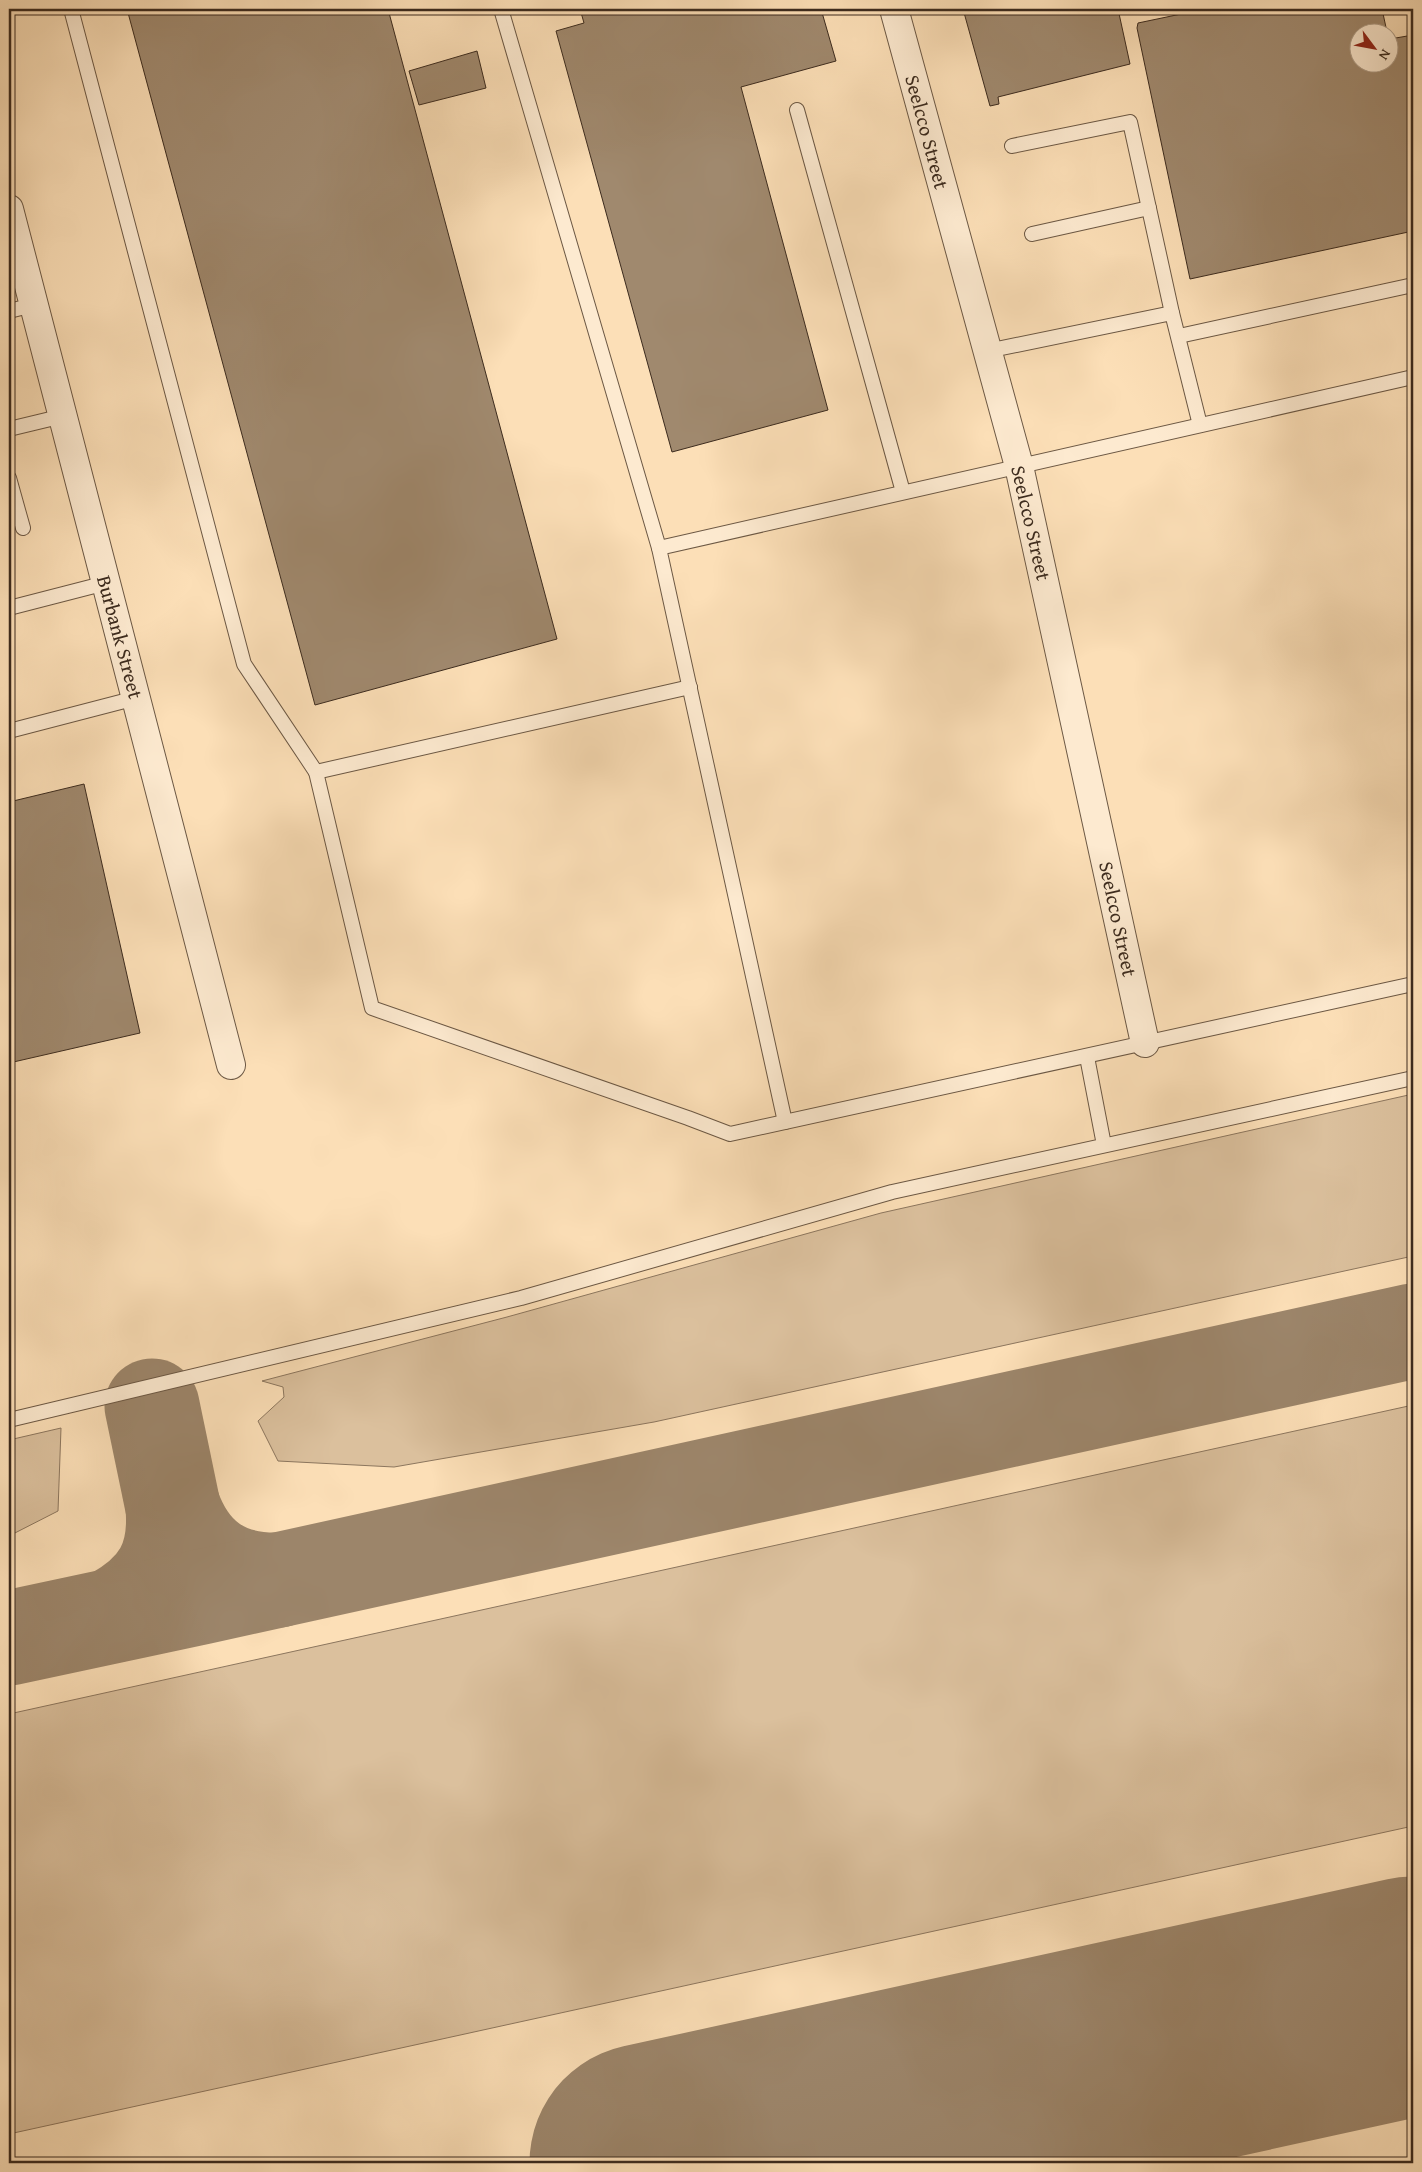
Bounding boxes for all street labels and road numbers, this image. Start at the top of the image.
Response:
street label: Seelcco Street [898,72,957,192]
street label: Seelcco Street [1004,463,1059,583]
street label: Burbank Street [90,572,151,702]
street label: Seelcco Street [1092,859,1145,979]

